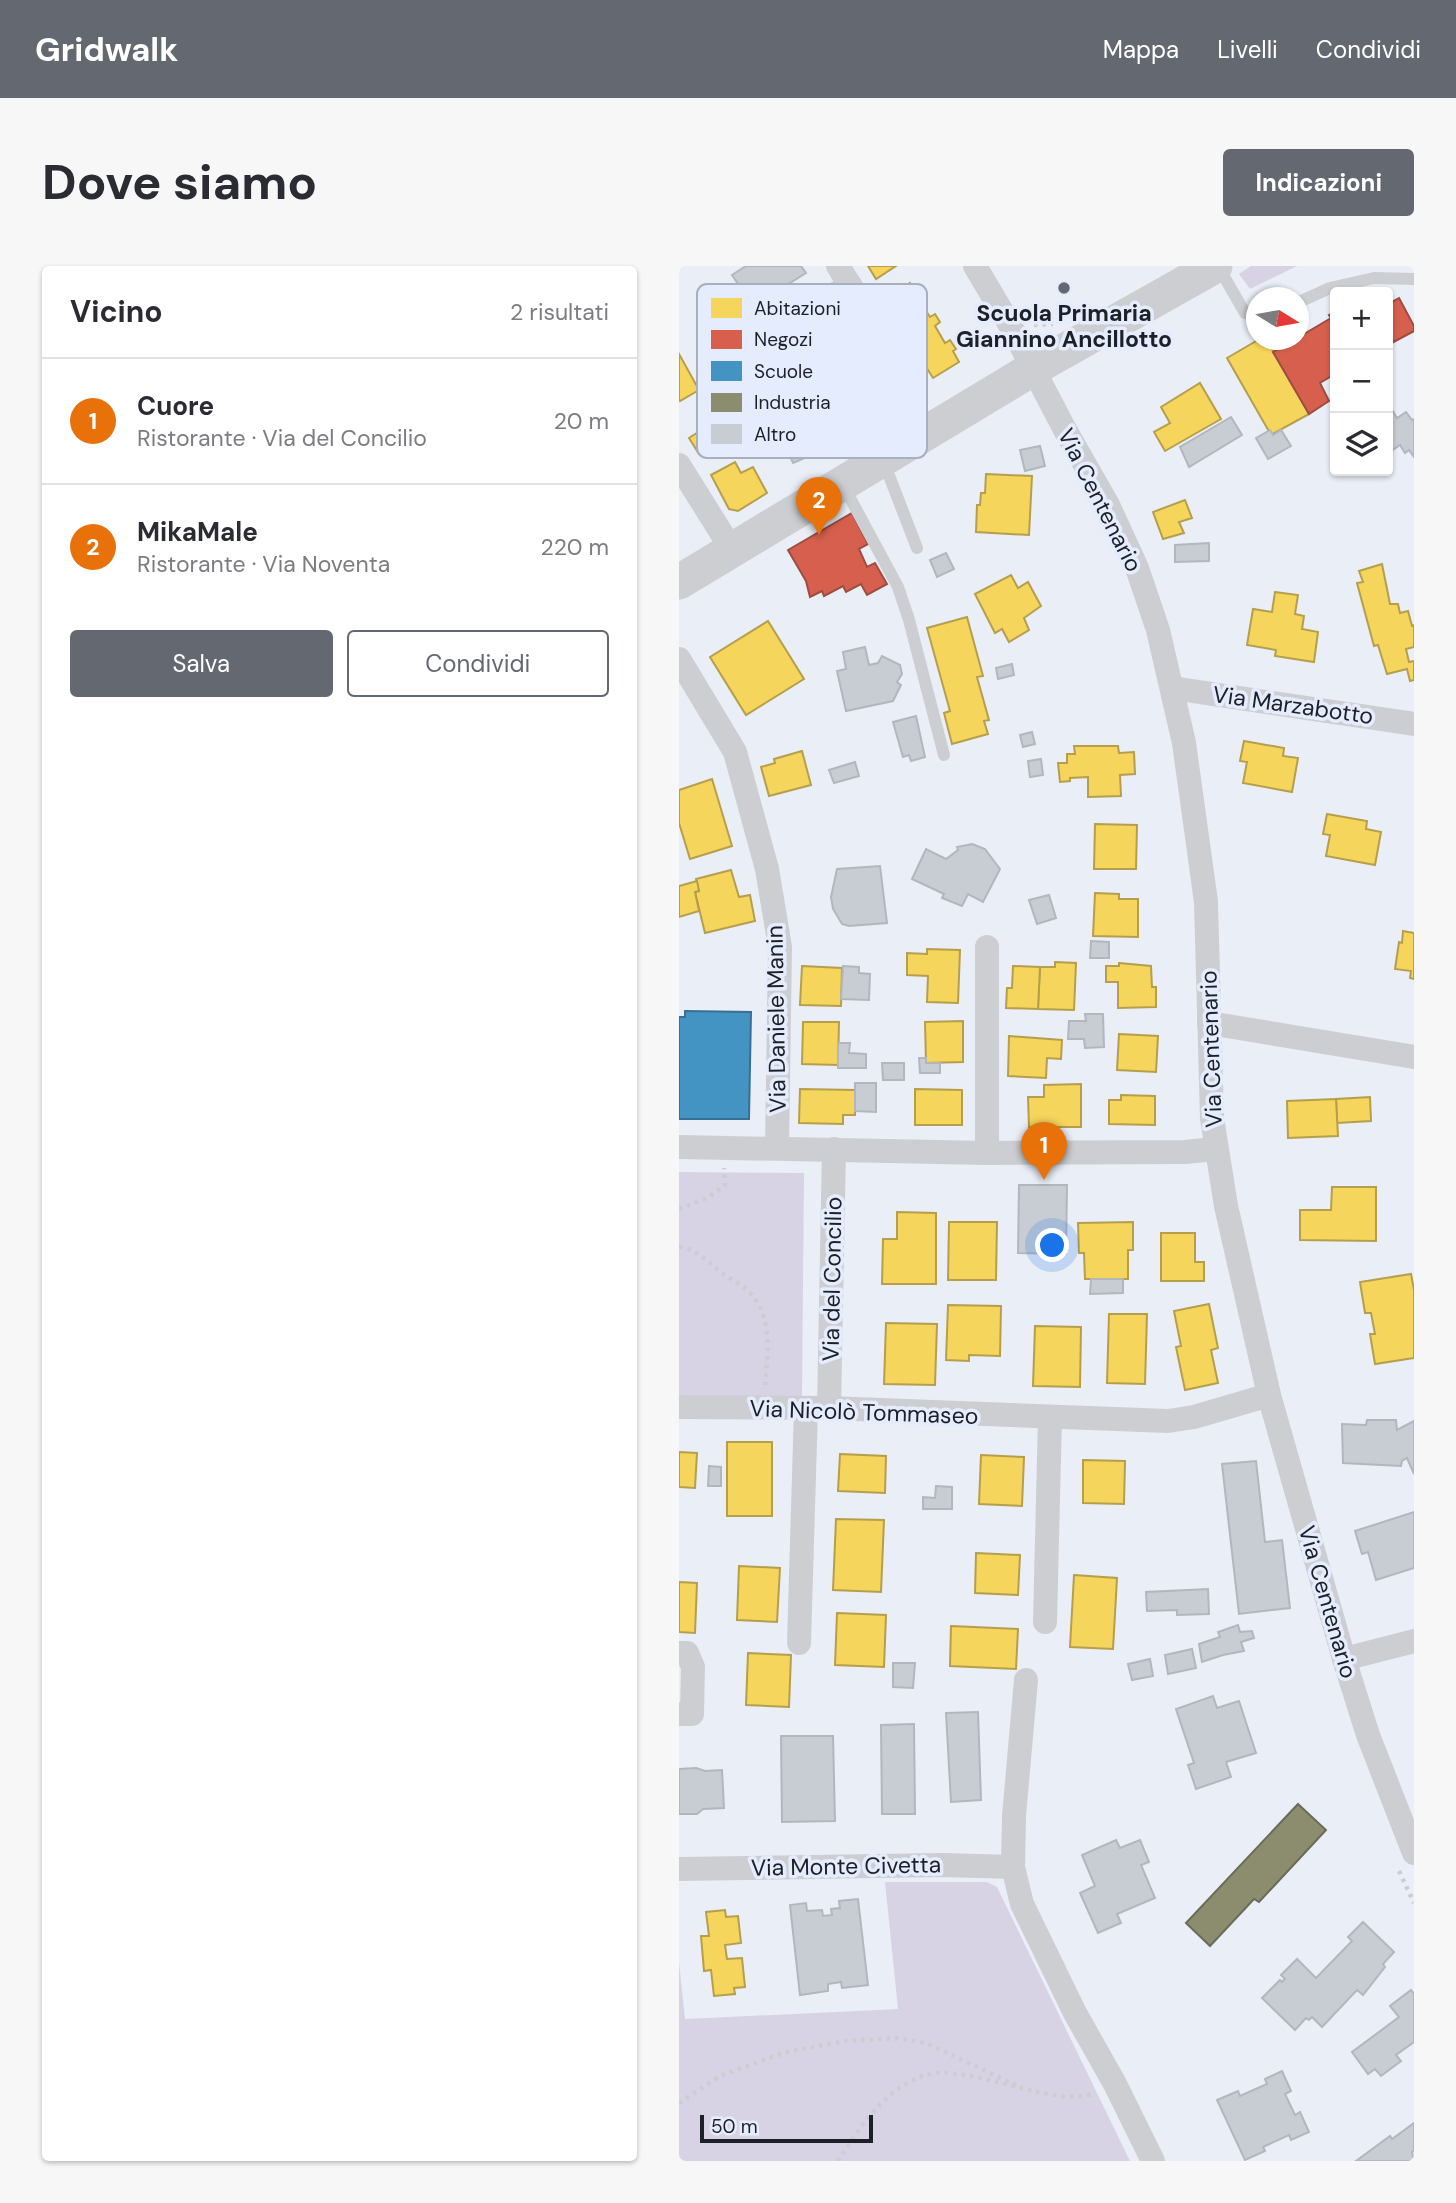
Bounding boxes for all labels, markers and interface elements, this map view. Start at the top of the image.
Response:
text: Gridwalk [35,28,178,71]
text: Mappa [1103,34,1179,65]
text: Livelli [1217,34,1278,65]
text: Condividi [1316,34,1421,65]
button: Indicazioni [1223,149,1414,216]
text: Dove siamo [42,150,317,214]
marker: Scuola Primaria Giannino Ancillotto [1056,280,1072,296]
legend [697,284,927,458]
north arrow [1246,287,1309,350]
map controls [1330,287,1393,476]
button: + [1330,287,1393,350]
text: Vicino [70,292,163,331]
text: Abitazioni [754,296,841,321]
text: 2 risultati [510,297,609,327]
place label: Scuola Primaria Giannino Ancillotto [956,298,1172,354]
text: Negozi [754,327,813,352]
button: − [1330,350,1393,413]
text: Scuole [754,359,813,384]
text: Cuore [137,389,214,423]
text: Industria [754,390,831,415]
text: 1 [89,406,97,436]
text: 20 m [554,406,609,436]
button: layers [1330,413,1393,476]
text: Altro [754,422,796,447]
text: Ristorante · Via del Concilio [137,423,427,453]
street label: Via Centenario [1051,423,1149,577]
pin: 2 [796,477,842,535]
text: MikaMale [137,515,258,549]
text: 2 [86,532,100,562]
text: 220 m [540,532,609,562]
text: Ristorante · Via Noventa [137,549,390,579]
button: Salva [70,630,333,697]
button: Condividi [347,630,609,697]
street label: Via Marzabotto [1211,679,1375,731]
street label: Via Daniele Manin [759,925,793,1113]
street label: Via Centenario [1193,970,1229,1128]
pin: 1 [1021,1122,1067,1180]
street label: Via del Concilio [816,1196,848,1362]
your location [1035,1228,1069,1262]
street label: Via Nicolò Tommaseo [749,1393,979,1431]
street label: Via Centenario [1292,1522,1364,1682]
street label: Via Monte Civetta [751,1849,941,1883]
scale bar [700,2112,873,2144]
text: 50 m [711,2114,758,2139]

